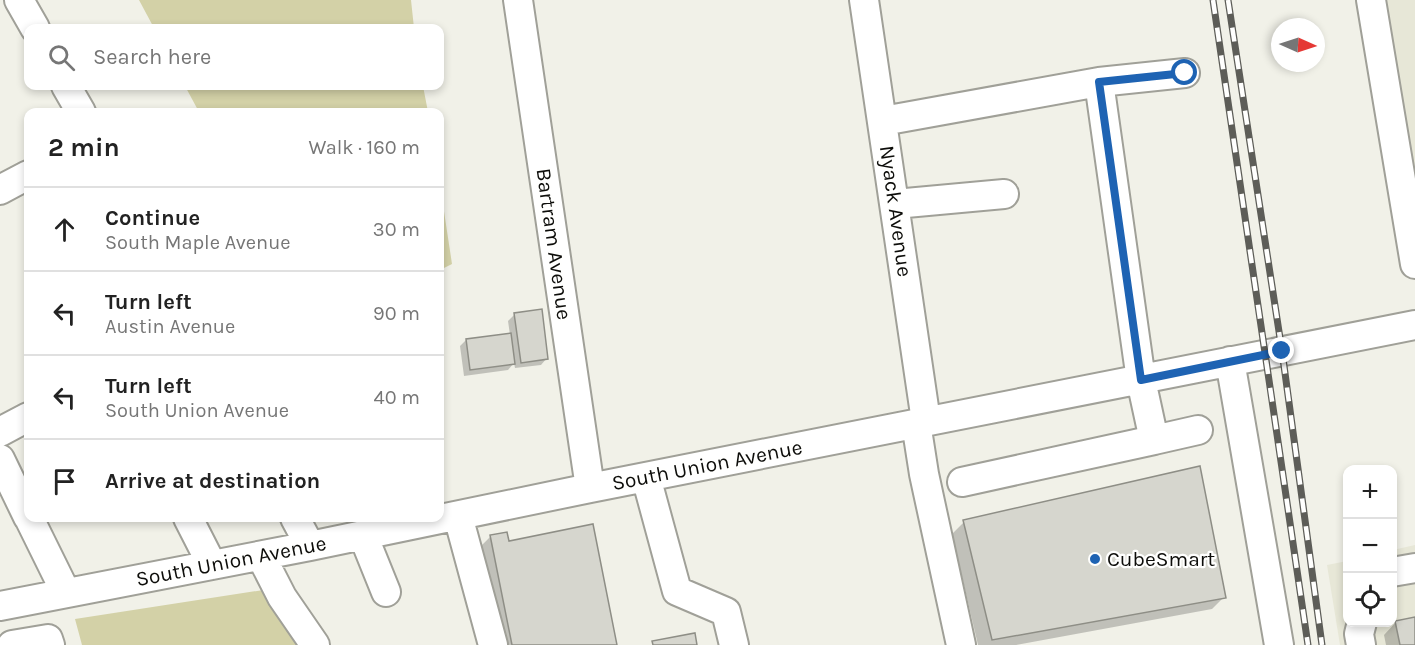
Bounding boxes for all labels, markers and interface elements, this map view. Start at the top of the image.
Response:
north arrow [1271,18,1325,72]
search box [24,24,444,90]
icon: search [45,41,78,74]
text: Search here [93,44,211,70]
route start [1171,59,1197,85]
text: 2 min [48,132,120,163]
text: Walk · 160 m [308,136,420,159]
street label: Nyack Avenue [875,144,917,278]
street label: Bartram Avenue [531,167,577,321]
text: Continue [105,205,200,231]
icon: ahead [48,213,81,246]
text: 30 m [373,218,420,241]
text: South Maple Avenue [105,231,291,254]
text: Turn left [105,289,192,315]
icon: left [48,297,81,330]
text: 90 m [373,302,420,325]
text: Austin Avenue [105,315,235,338]
route end [1268,337,1294,363]
text: Turn left [105,373,192,399]
icon: left [48,381,81,414]
text: 40 m [374,386,420,409]
text: South Union Avenue [105,399,289,422]
street label: South Union Avenue [610,435,804,495]
icon: arrive [48,465,81,498]
map controls [1343,465,1397,627]
button: + [1343,465,1397,519]
text: Arrive at destination [105,468,320,494]
button: − [1343,519,1397,573]
street label: South Union Avenue [134,531,328,591]
place label: CubeSmart [1107,547,1215,571]
marker: CubeSmart [1088,552,1102,566]
button: locate [1343,573,1397,627]

